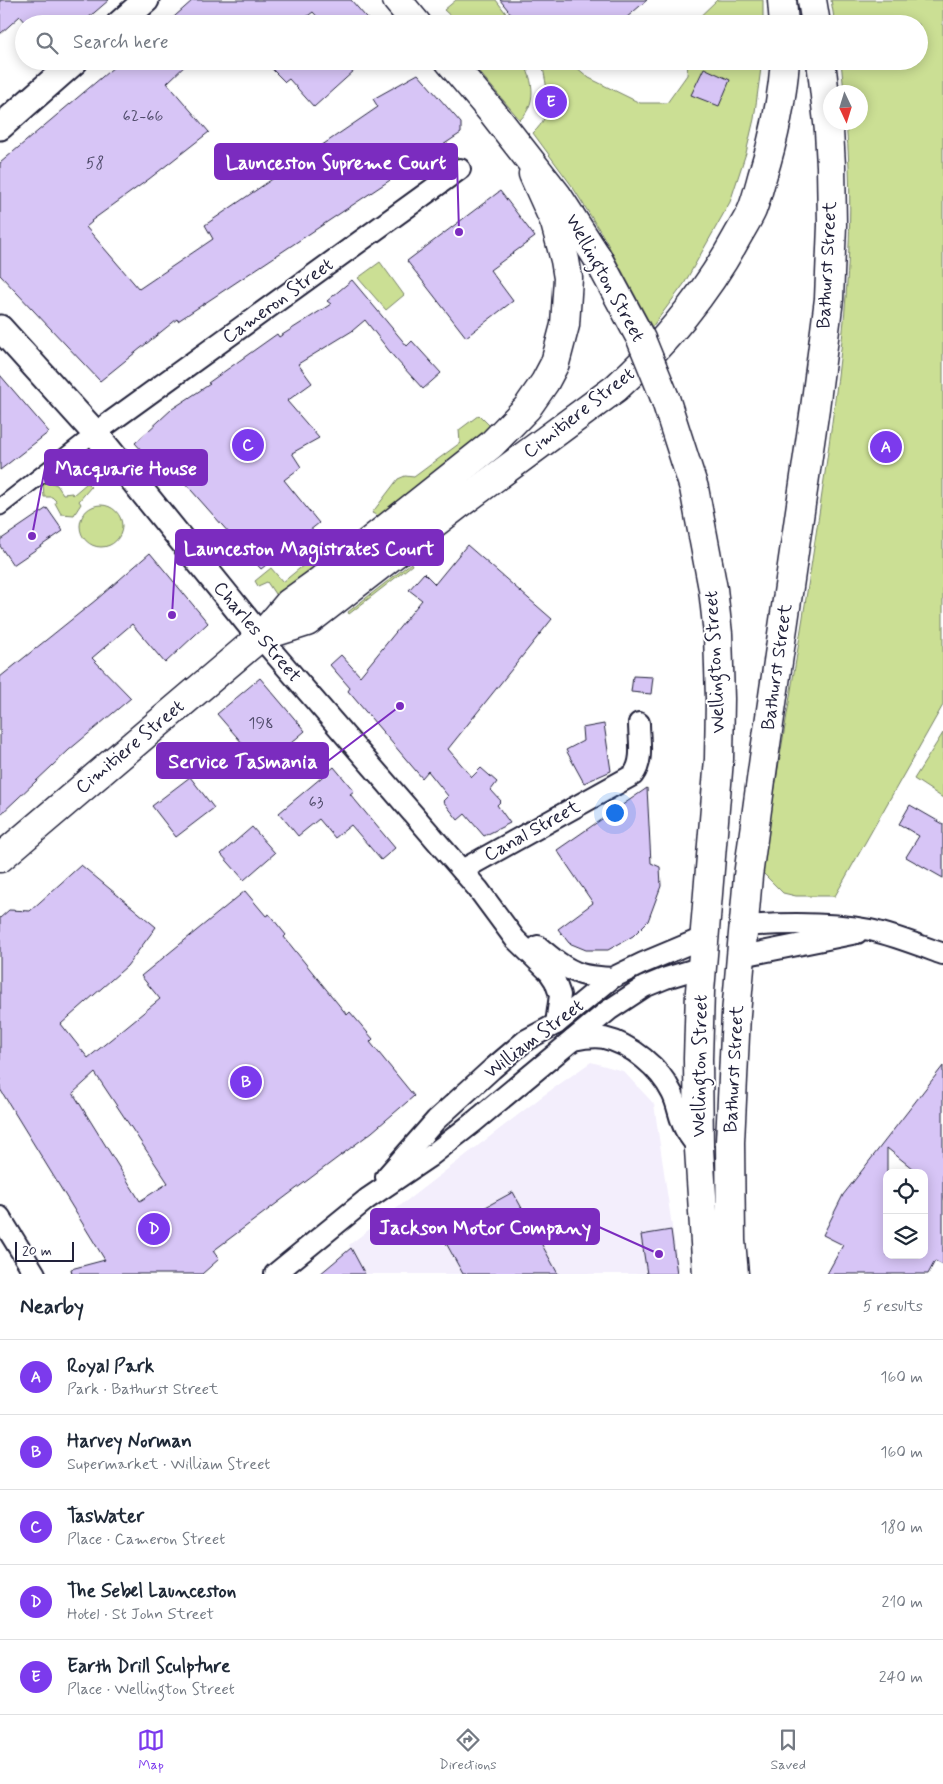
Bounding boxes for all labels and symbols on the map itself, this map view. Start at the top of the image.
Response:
pin: E [535,83,567,121]
north arrow [823,85,868,130]
house number: 62-66 [123,106,164,127]
callout: Launceston Supreme Court [215,144,457,179]
text: Launceston Supreme Court [226,150,447,177]
house number: 58 [86,153,104,174]
street label: Bathurst Street [811,201,843,329]
street label: Wellington Street [557,210,651,348]
street label: Cameron Street [218,252,338,350]
street label: Cimitiere Street [518,362,640,464]
pin: C [232,426,264,464]
pin: A [870,428,902,466]
callout: Macquarie House [45,450,207,485]
text: Macquarie House [55,456,197,483]
callout: Launceston Magistrates Court [176,530,443,565]
text: Launceston Magistrates Court [184,536,435,565]
street label: Charles Street [207,576,307,688]
street label: Wellington Street [699,590,734,734]
street label: Bathurst Street [756,602,798,732]
street label: Cimitiere Street [70,694,190,800]
house number: 198 [248,713,274,734]
callout: Service Tasmania [157,743,328,778]
text: Service Tasmania [168,749,318,776]
house number: 63 [309,792,324,813]
street label: Canal Street [480,794,584,868]
your location [602,800,628,826]
street label: William Street [479,993,589,1085]
street label: Wellington Street [686,994,717,1138]
street label: Bathurst Street [718,1005,750,1133]
pin: B [230,1063,262,1101]
callout: Jackson Motor Company [371,1209,599,1244]
pin: D [138,1210,170,1248]
text: Jackson Motor Company [379,1215,591,1242]
scale bar [15,1239,74,1262]

